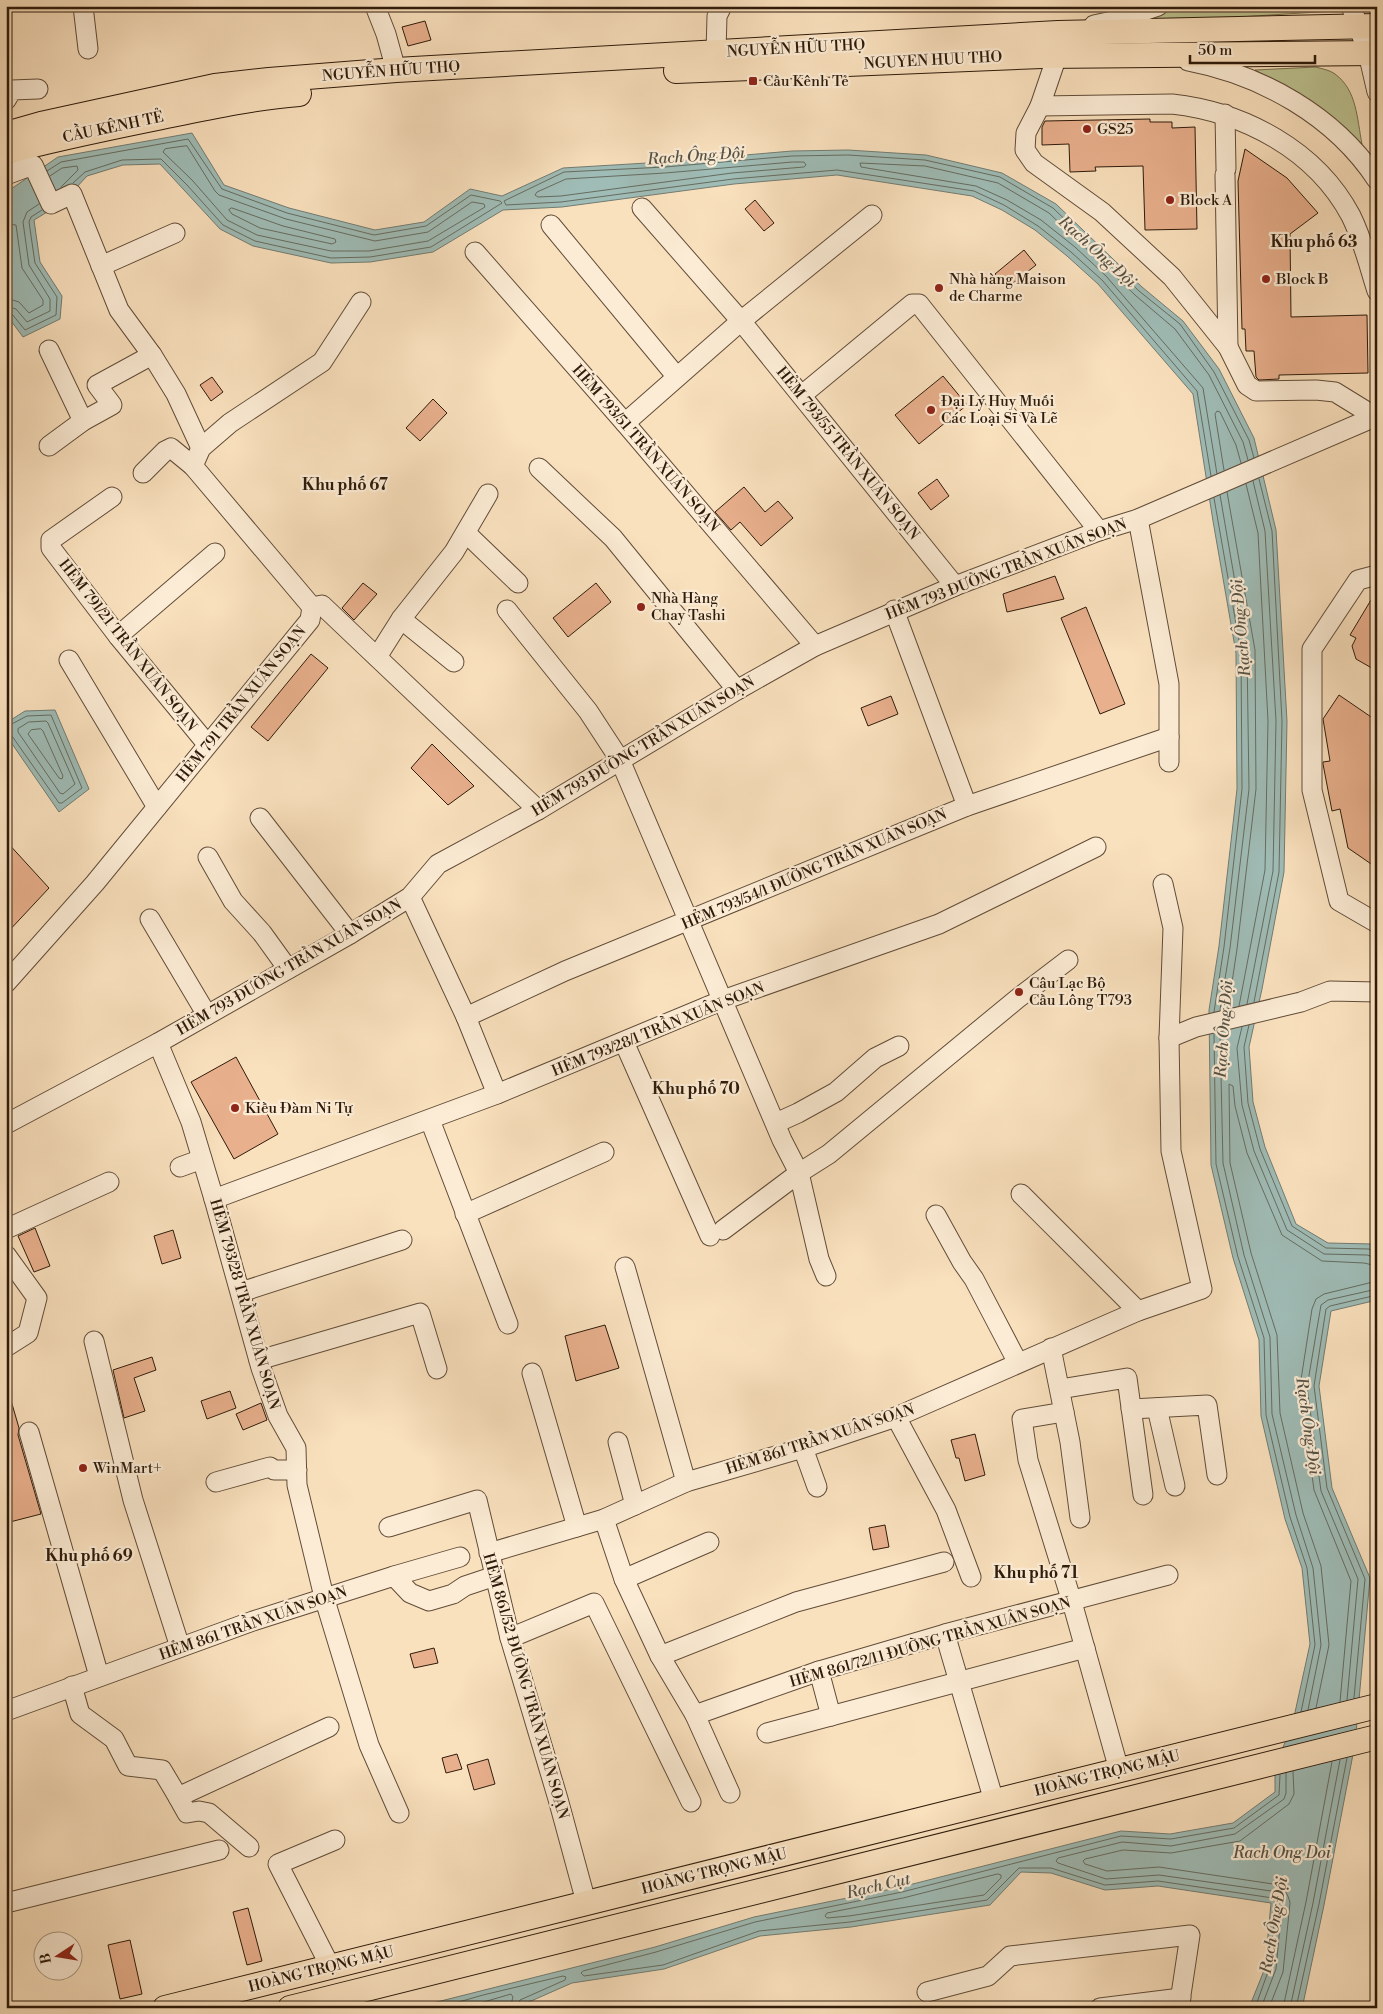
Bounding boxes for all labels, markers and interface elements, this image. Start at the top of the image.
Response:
street label: NGUYỄN HỮU THỌ [726,32,866,62]
scale bar [1190,32,1316,64]
text: 50 m [1198,41,1232,60]
street label: NGUYEN HUU THO [863,47,1003,74]
street label: NGUYỄN HỮU THỌ [321,54,461,86]
place label: Cầu Kênh Tẻ [763,72,849,91]
marker: Cầu Kênh Tẻ [747,75,759,87]
street label: CẦU KÊNH TẺ [60,105,165,147]
place label: GS25 [1097,120,1133,139]
marker: GS25 [1081,123,1093,135]
water label: Rạch Ông Đội [645,141,746,169]
place label: Block A [1179,191,1233,210]
marker: Block A [1164,194,1176,206]
water label: Rạch Ông Đội [1053,209,1142,292]
district label: Khu phố 63 [1270,232,1358,252]
place label: Nhà hàng Maison de Charme [949,270,1066,306]
place label: Block B [1275,270,1328,289]
marker: Block B [1260,273,1272,285]
marker: Nhà hàng Maison de Charme [933,282,945,294]
street label: HẺM 793/51 TRẦN XUÂN SOẠN [568,359,726,536]
street label: HẺM 793/55 TRẦN XUÂN SOẠN [772,361,926,544]
place label: Đại Lý Huy Muối Các Loại Sĩ Và Lẽ [941,392,1058,428]
marker: Đại Lý Huy Muối Các Loại Sĩ Và Lẽ [925,404,937,416]
district label: Khu phố 67 [302,475,389,495]
street label: HẺM 793 ĐƯỜNG TRẦN XUÂN SOẠN [882,512,1129,624]
street label: HẺM 791/21 TRẦN XUÂN SOẠN [54,553,203,735]
water label: Rạch Ông Đội [1225,578,1255,679]
place label: Nhà Hàng Chay Tashi [651,589,726,625]
marker: Nhà Hàng Chay Tashi [635,601,647,613]
street label: HẺM 791 TRẦN XUÂN SOẠN [170,620,310,786]
street label: HẺM 793 ĐƯỜNG TRẦN XUÂN SOẠN [527,670,758,821]
street label: HẺM 793/54/1 ĐƯỜNG TRẦN XUÂN SOẠN [678,802,950,934]
street label: HẺM 793 ĐƯỜNG TRẦN XUÂN SOẠN [172,892,405,1040]
place label: Câu Lạc Bộ Cầu Lông T793 [1029,974,1132,1010]
street label: HẺM 793/28/1 TRẦN XUÂN SOẠN [548,975,767,1081]
water label: Rạch Ông Đội [1209,979,1237,1080]
marker: Câu Lạc Bộ Cầu Lông T793 [1013,986,1025,998]
district label: Khu phố 70 [652,1079,740,1099]
place label: Kiều Đàm Ni Tự [245,1099,353,1118]
marker: Kiều Đàm Ni Tự [229,1102,241,1114]
street label: HẺM 793/28 TRẦN XUÂN SOẠN [205,1196,287,1412]
water label: Rạch Ông Đội [1291,1375,1327,1476]
street label: HẺM 861 TRẦN XUÂN SOẠN [722,1397,917,1479]
place label: WinMart+ [92,1459,162,1478]
marker: WinMart+ [77,1462,89,1474]
district label: Khu phố 69 [45,1546,133,1566]
street label: HẺM 861/52 ĐƯỜNG TRẦN XUÂN SOẠN [478,1550,576,1821]
district label: Khu phố 71 [994,1563,1079,1583]
street label: HẺM 861 TRẦN XUÂN SOẠN [156,1580,350,1665]
street label: HẺM 861/72/11 ĐƯỜNG TRẦN XUÂN SOẠN [787,1590,1073,1692]
street label: HOÀNG TRỌNG MẬU [1032,1745,1182,1801]
street label: HOÀNG TRỌNG MẬU [639,1843,789,1899]
water label: Rach Ong Doi [1232,1843,1331,1863]
water label: Rạch Cụt [843,1869,913,1903]
water label: Rạch Ông Đội [1253,1875,1292,1976]
north arrow [32,1932,82,1982]
street label: HOÀNG TRỌNG MẬU [246,1941,396,1997]
text: B [36,1951,56,1966]

